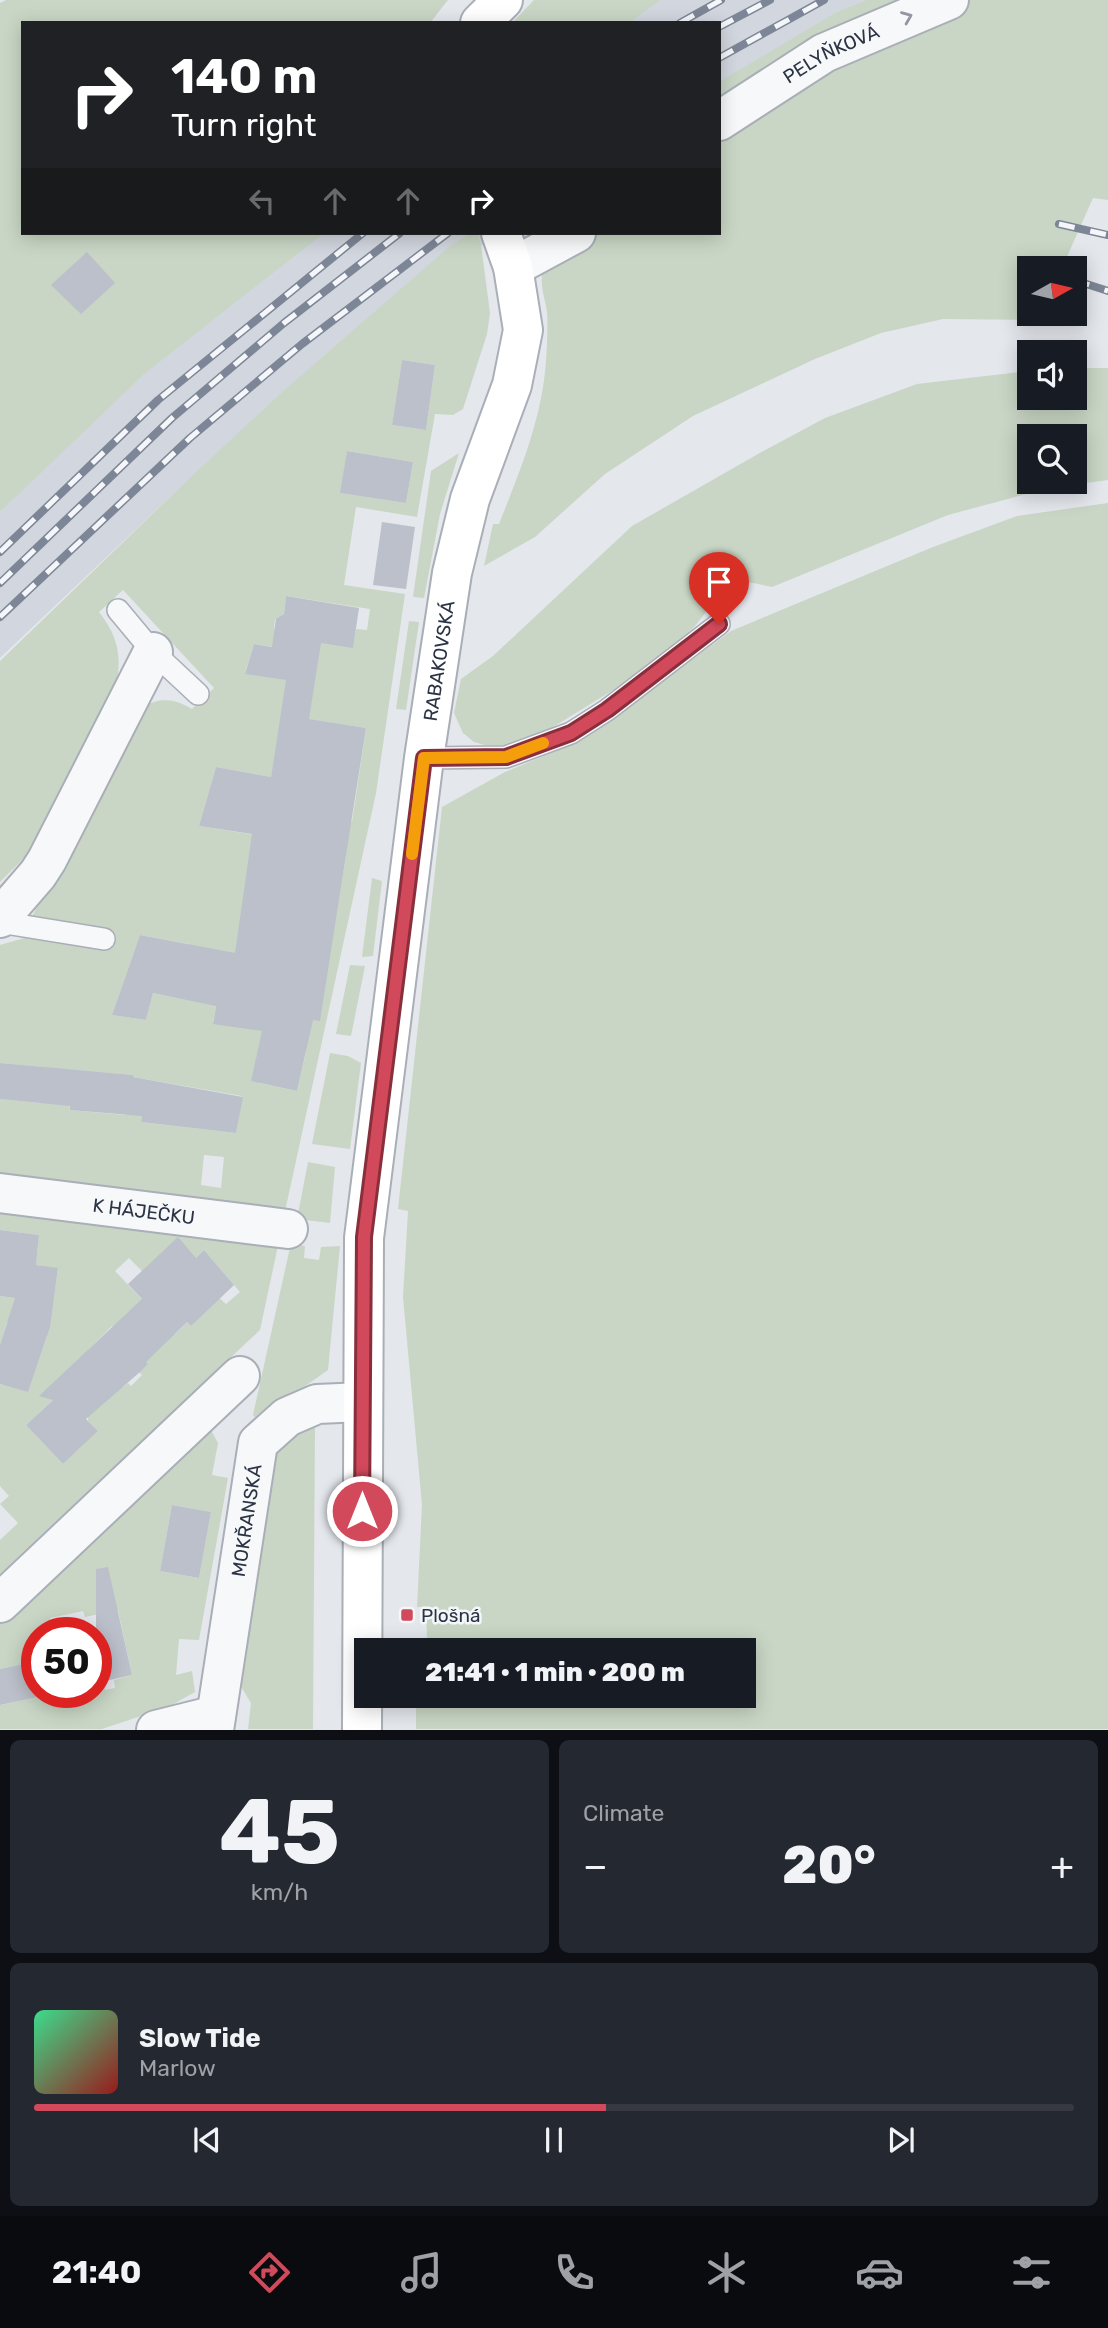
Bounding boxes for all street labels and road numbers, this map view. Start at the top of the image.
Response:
street label: PELYŇKOVÁ [779,20,883,89]
street label: RABAKOVSKÁ [419,599,460,723]
street label: K HÁJEČKU [91,1194,196,1229]
street label: MOKŘANSKÁ [227,1462,267,1579]

